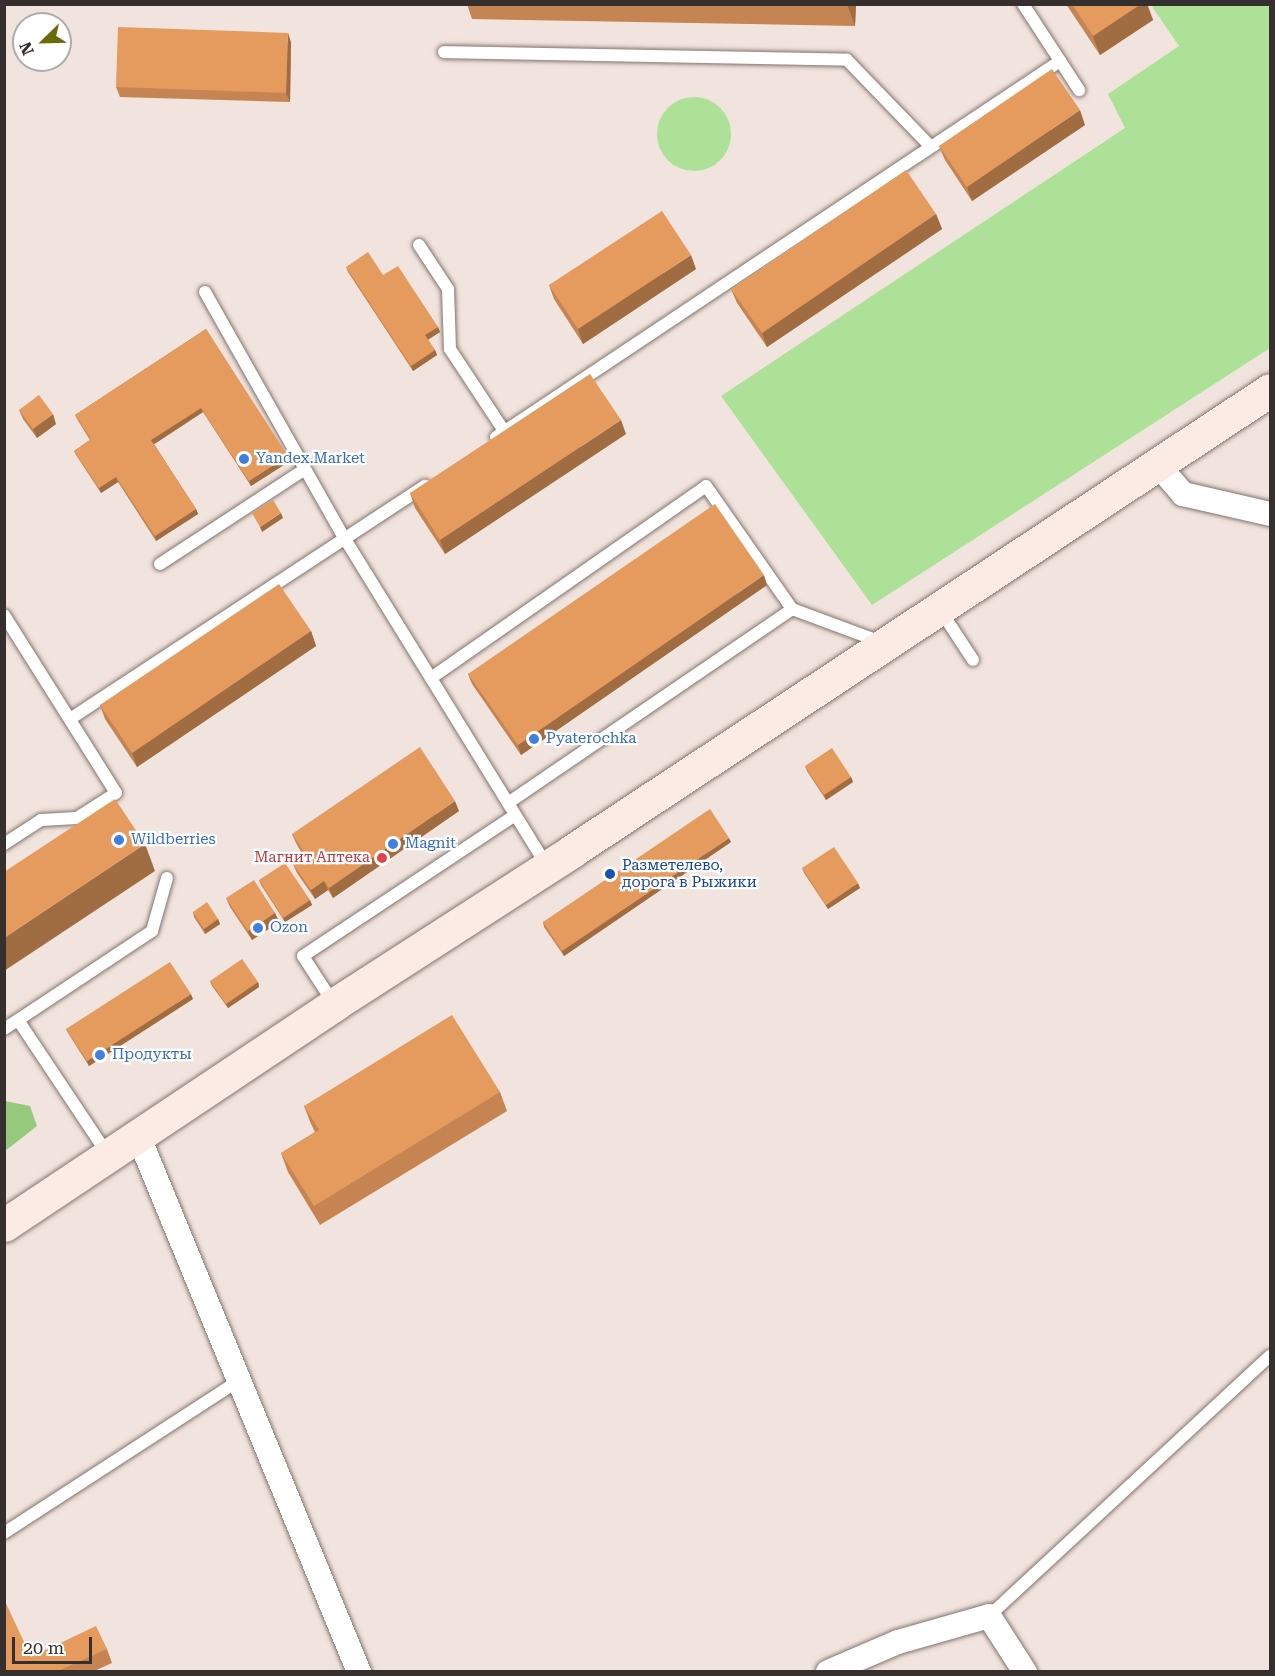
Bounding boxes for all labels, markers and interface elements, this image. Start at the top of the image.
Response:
north arrow [12,12,72,72]
text: N [16,39,38,58]
place label: Yandex.Market [256,450,365,468]
marker: Yandex.Market [237,452,251,466]
place label: Pyaterochka [546,730,636,748]
marker: Pyaterochka [527,732,541,746]
place label: Wildberries [131,831,216,849]
marker: Wildberries [112,833,126,847]
place label: Magnit [405,835,456,853]
marker: Magnit [386,837,400,851]
place label: Магнит Аптека [254,849,370,867]
marker: Магнит Аптека [375,851,389,865]
place label: Разметелево, дорога в Рыжики [622,856,757,891]
marker: Разметелево, дорога в Рыжики [603,867,617,881]
place label: Ozon [270,919,308,937]
marker: Ozon [251,921,265,935]
place label: Продукты [112,1046,192,1064]
marker: Продукты [93,1048,107,1062]
scale bar [15,1625,94,1663]
text: 20 m [23,1637,64,1658]

